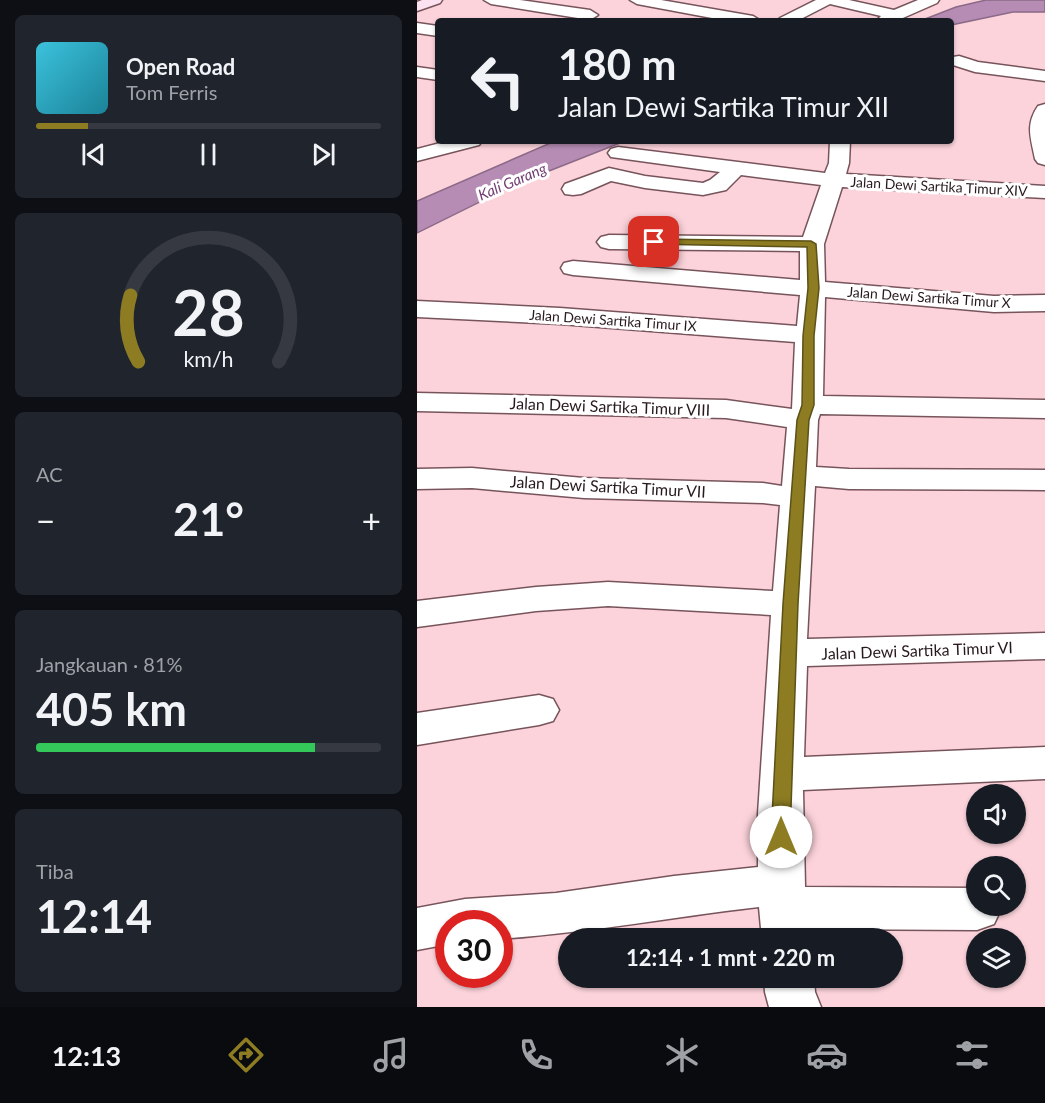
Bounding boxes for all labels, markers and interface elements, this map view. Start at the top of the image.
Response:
text: 180 m [558,39,676,89]
icon: left [459,42,537,120]
text: Open Road [126,53,235,80]
text: Tom Ferris [126,80,217,104]
text: Jalan Dewi Sartika Timur XII [558,90,889,123]
icon: previous [77,138,110,171]
icon: pause [192,138,225,171]
icon: next [307,138,340,171]
water label: Kali Garang [475,158,549,203]
street label: Jalan Dewi Sartika Timur XIV [850,173,1028,199]
pin [628,216,679,267]
icon: arrive [637,225,670,258]
text: 28 [172,274,245,349]
street label: Jalan Dewi Sartika Timur X [847,283,1011,311]
street label: Jalan Dewi Sartika Timur IX [529,306,697,334]
text: km/h [183,347,234,373]
street label: Jalan Dewi Sartika Timur VIII [509,393,711,419]
text: AC [36,462,63,486]
street label: Jalan Dewi Sartika Timur VII [510,471,706,501]
text: 21° [173,492,244,546]
text: − [36,500,55,540]
text: + [362,500,381,540]
street label: Jalan Dewi Sartika Timur VI [821,637,1013,663]
text: Jangkauan · 81% [36,652,183,676]
text: 405 km [36,682,187,736]
map controls [966,784,1026,988]
button: sound [966,784,1026,844]
position arrow [749,805,813,869]
button: search [966,856,1026,916]
text: Tiba [36,859,74,883]
text: 12:14 [36,889,152,943]
speed limit sign: 30 [435,910,513,988]
button: layers [966,928,1026,988]
text: 12:14 · 1 mnt · 220 m [626,944,835,971]
icon: directions [225,1034,267,1076]
icon: music [370,1034,412,1076]
icon: phone [515,1034,557,1076]
icon: climate [661,1034,703,1076]
icon: car [806,1034,848,1076]
icon: filters [951,1034,993,1076]
text: 12:13 [52,1039,121,1072]

